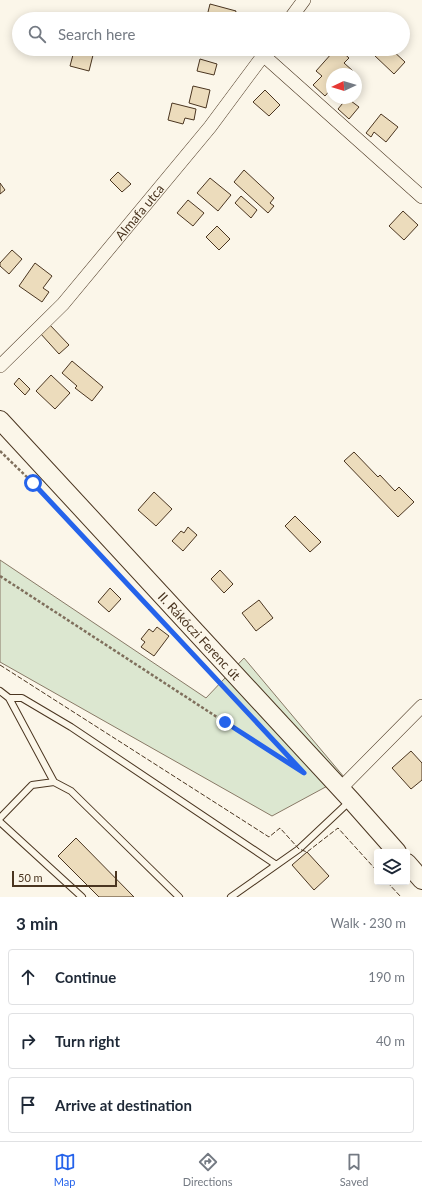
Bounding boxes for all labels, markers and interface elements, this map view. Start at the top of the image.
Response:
search box [12,12,410,56]
icon: search [26,23,48,45]
text: Search here [58,25,135,43]
north arrow [326,68,362,104]
street label: Almafa utca [112,181,167,243]
route start [24,474,42,492]
street label: II. Rákóczi Ferenc út [155,589,244,684]
route end [216,713,234,731]
map controls [374,849,410,885]
button: layers [374,849,410,885]
scale bar [12,869,117,888]
text: 50 m [18,871,43,884]
text: 3 min [16,913,58,934]
text: Walk · 230 m [330,915,406,931]
icon: ahead [17,966,39,988]
text: Continue [55,968,116,986]
text: 190 m [368,969,405,985]
icon: right [17,1030,39,1052]
text: Turn right [55,1032,120,1050]
text: 40 m [376,1033,405,1049]
icon: arrive [17,1094,39,1116]
text: Arrive at destination [55,1096,192,1114]
tab: Map [54,1151,76,1188]
tab: Directions [183,1151,232,1188]
tab: Saved [340,1151,368,1188]

